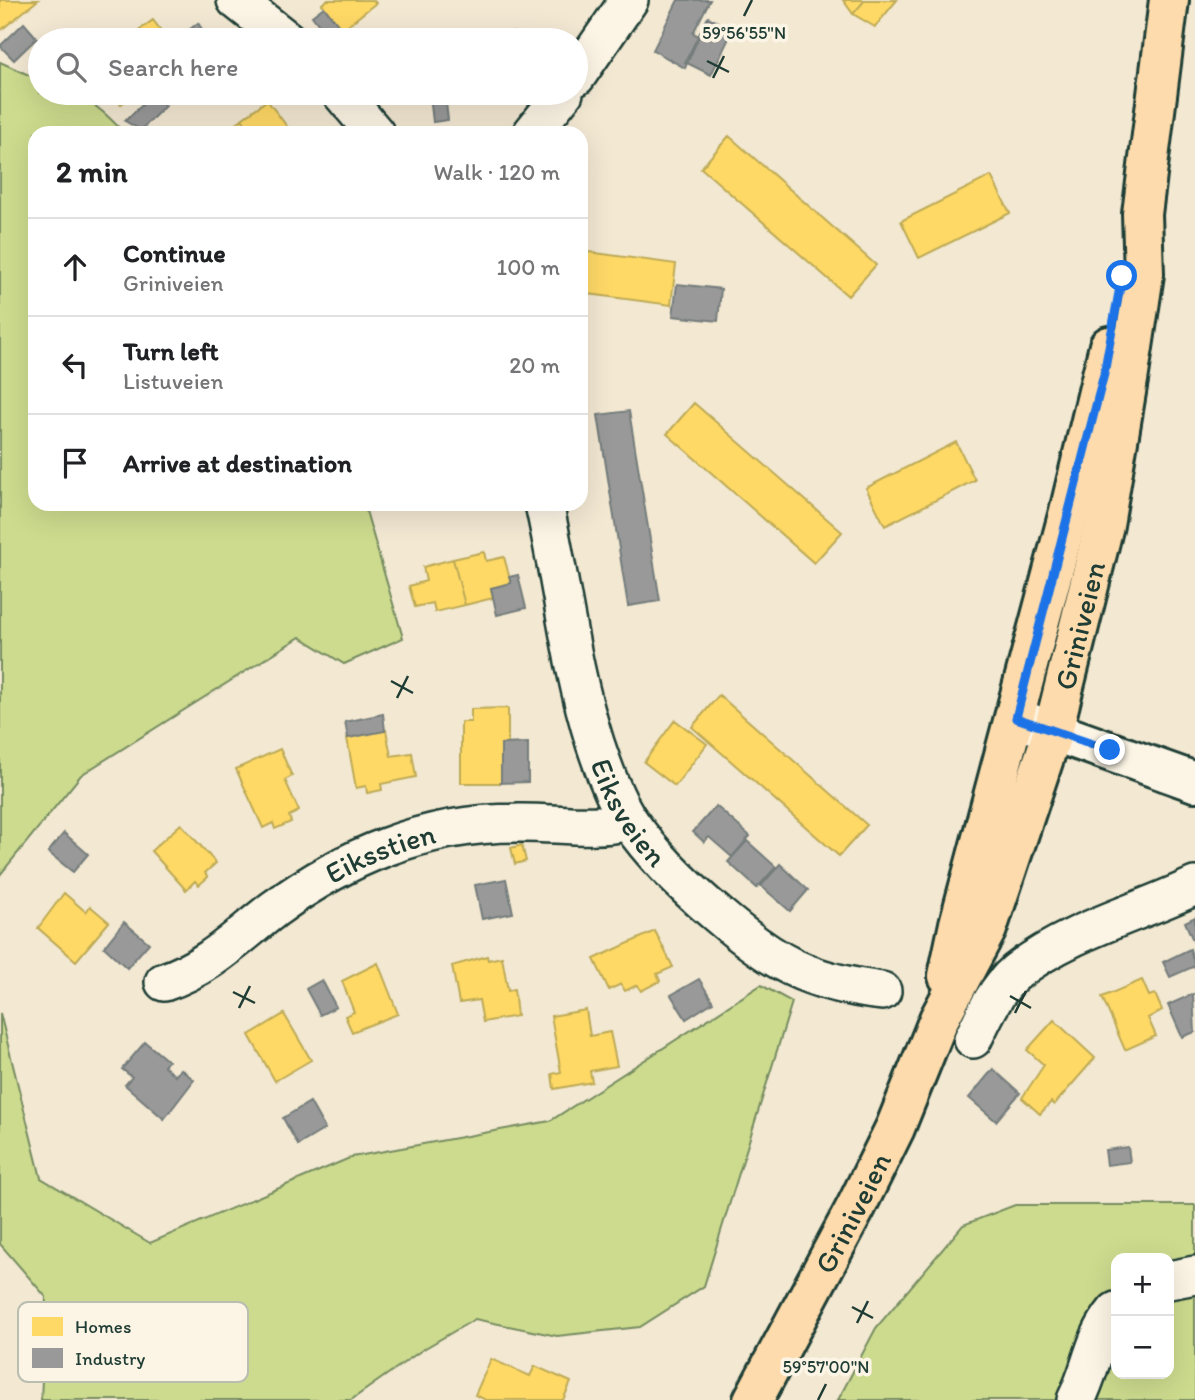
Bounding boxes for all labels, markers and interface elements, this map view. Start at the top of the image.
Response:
text: 59°56'55"N [702,22,786,44]
search box [28,28,588,105]
icon: search [52,48,90,86]
text: Search here [108,51,238,83]
text: 2 min [56,153,127,190]
text: Walk · 120 m [434,158,560,186]
text: Continue [123,237,226,269]
icon: ahead [56,248,94,286]
text: 100 m [496,253,560,281]
route start [1106,260,1137,291]
text: Griniveien [123,269,224,297]
text: Turn left [123,335,219,367]
icon: left [56,346,94,384]
text: 20 m [509,351,560,379]
text: Listuveien [123,367,223,395]
icon: arrive [56,444,94,482]
text: Arrive at destination [123,447,352,479]
street label: Griniveien [1045,557,1113,693]
route end [1094,734,1125,765]
street label: Eiksveien [583,753,676,874]
street label: Eiksstien [318,814,439,891]
street label: Griniveien [806,1146,899,1280]
map controls [1111,1253,1174,1379]
button: + [1111,1253,1174,1316]
legend [18,1302,248,1382]
text: Homes [75,1315,131,1338]
button: − [1111,1316,1174,1379]
text: Industry [75,1347,145,1370]
text: 59°57'00"N [783,1356,869,1378]

